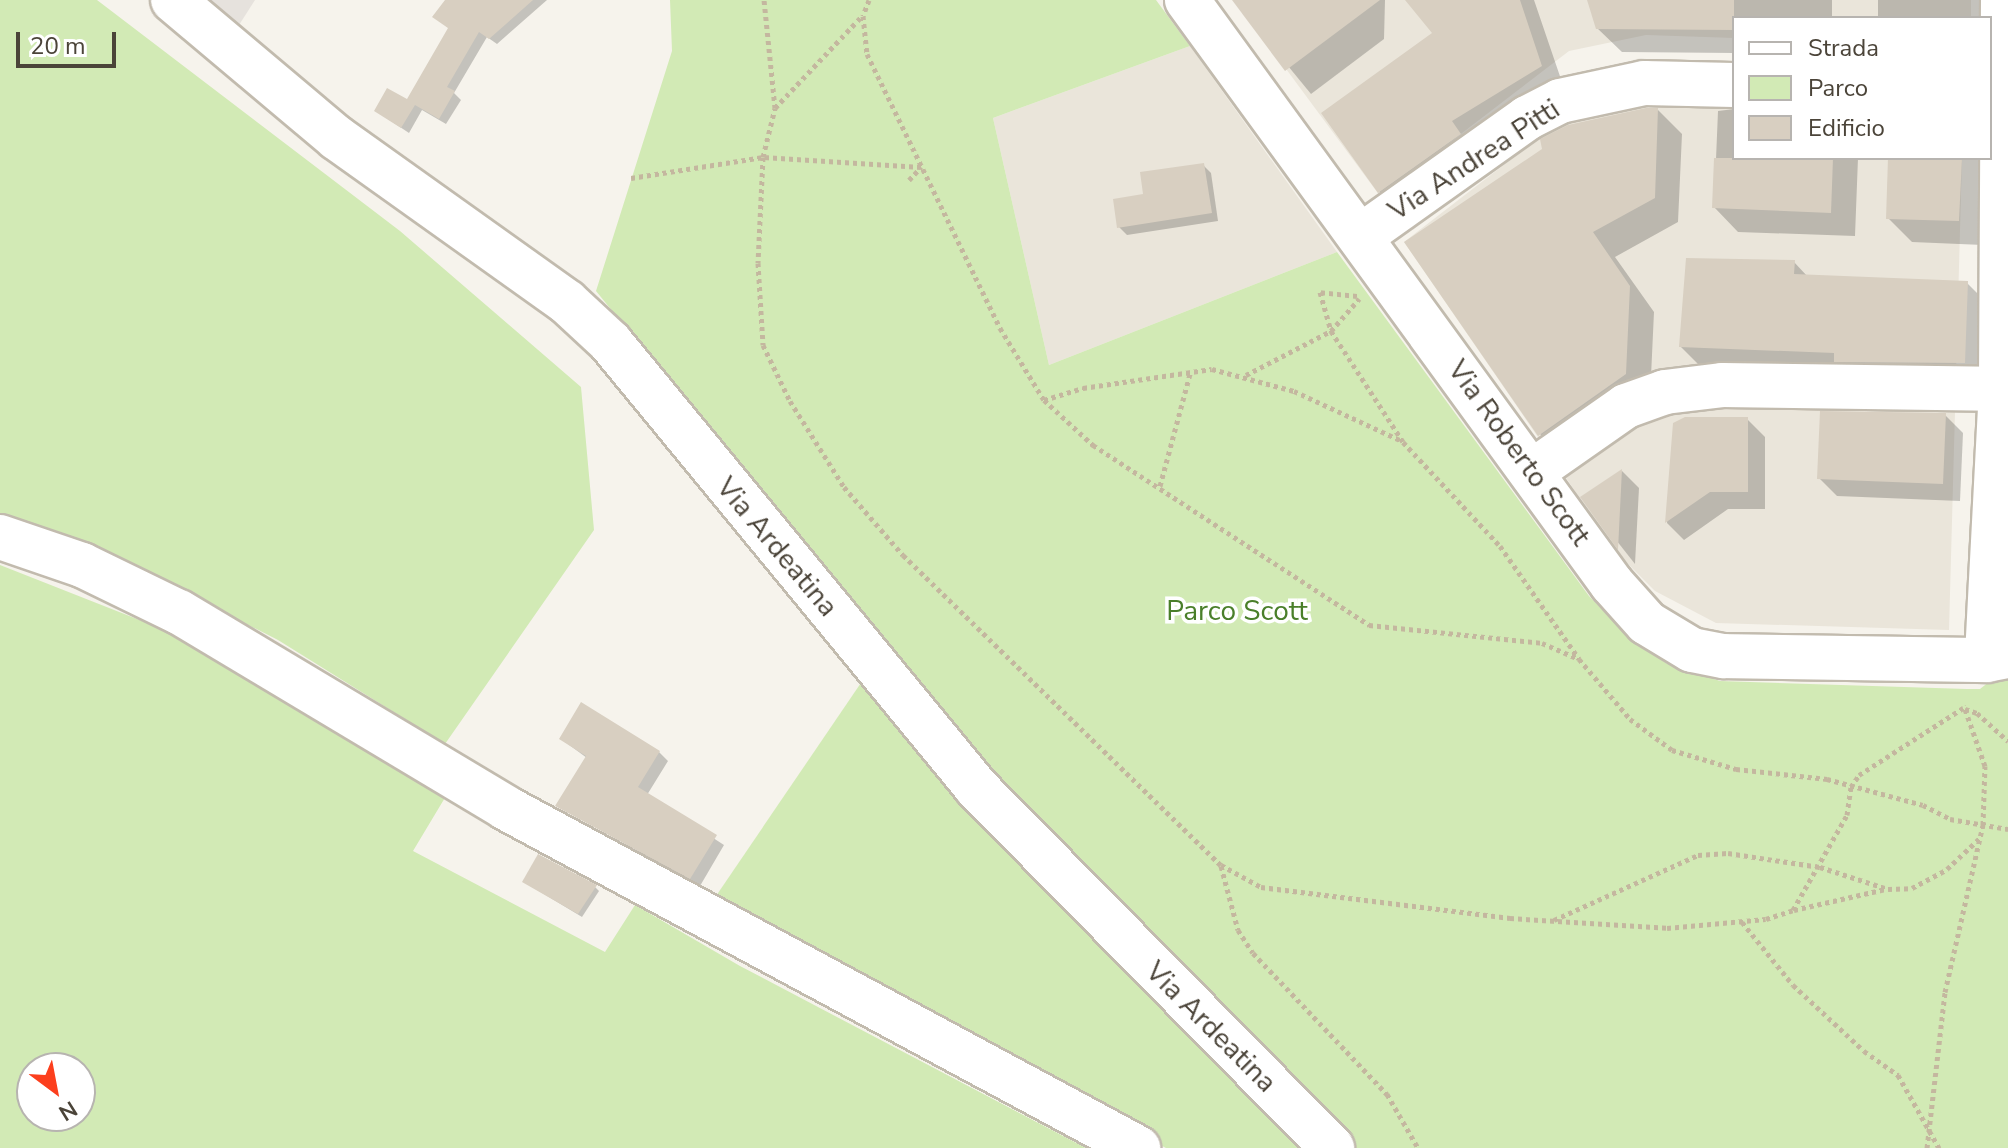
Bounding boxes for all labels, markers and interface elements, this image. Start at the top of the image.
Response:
scale bar [20,16,120,66]
legend [1732,16,1992,160]
text: 20 m [30,30,86,62]
text: Strada [1808,32,1879,64]
text: Parco [1808,72,1868,104]
street label: Via Andrea Pitti [1382,92,1566,228]
text: Edificio [1808,112,1885,144]
street label: Via Roberto Scott [1441,354,1597,552]
street label: Via Ardeatina [709,471,845,623]
park label: Parco Scott [1166,594,1308,628]
street label: Via Ardeatina [1139,955,1283,1099]
north arrow [16,1052,96,1132]
text: N [53,1094,83,1128]

